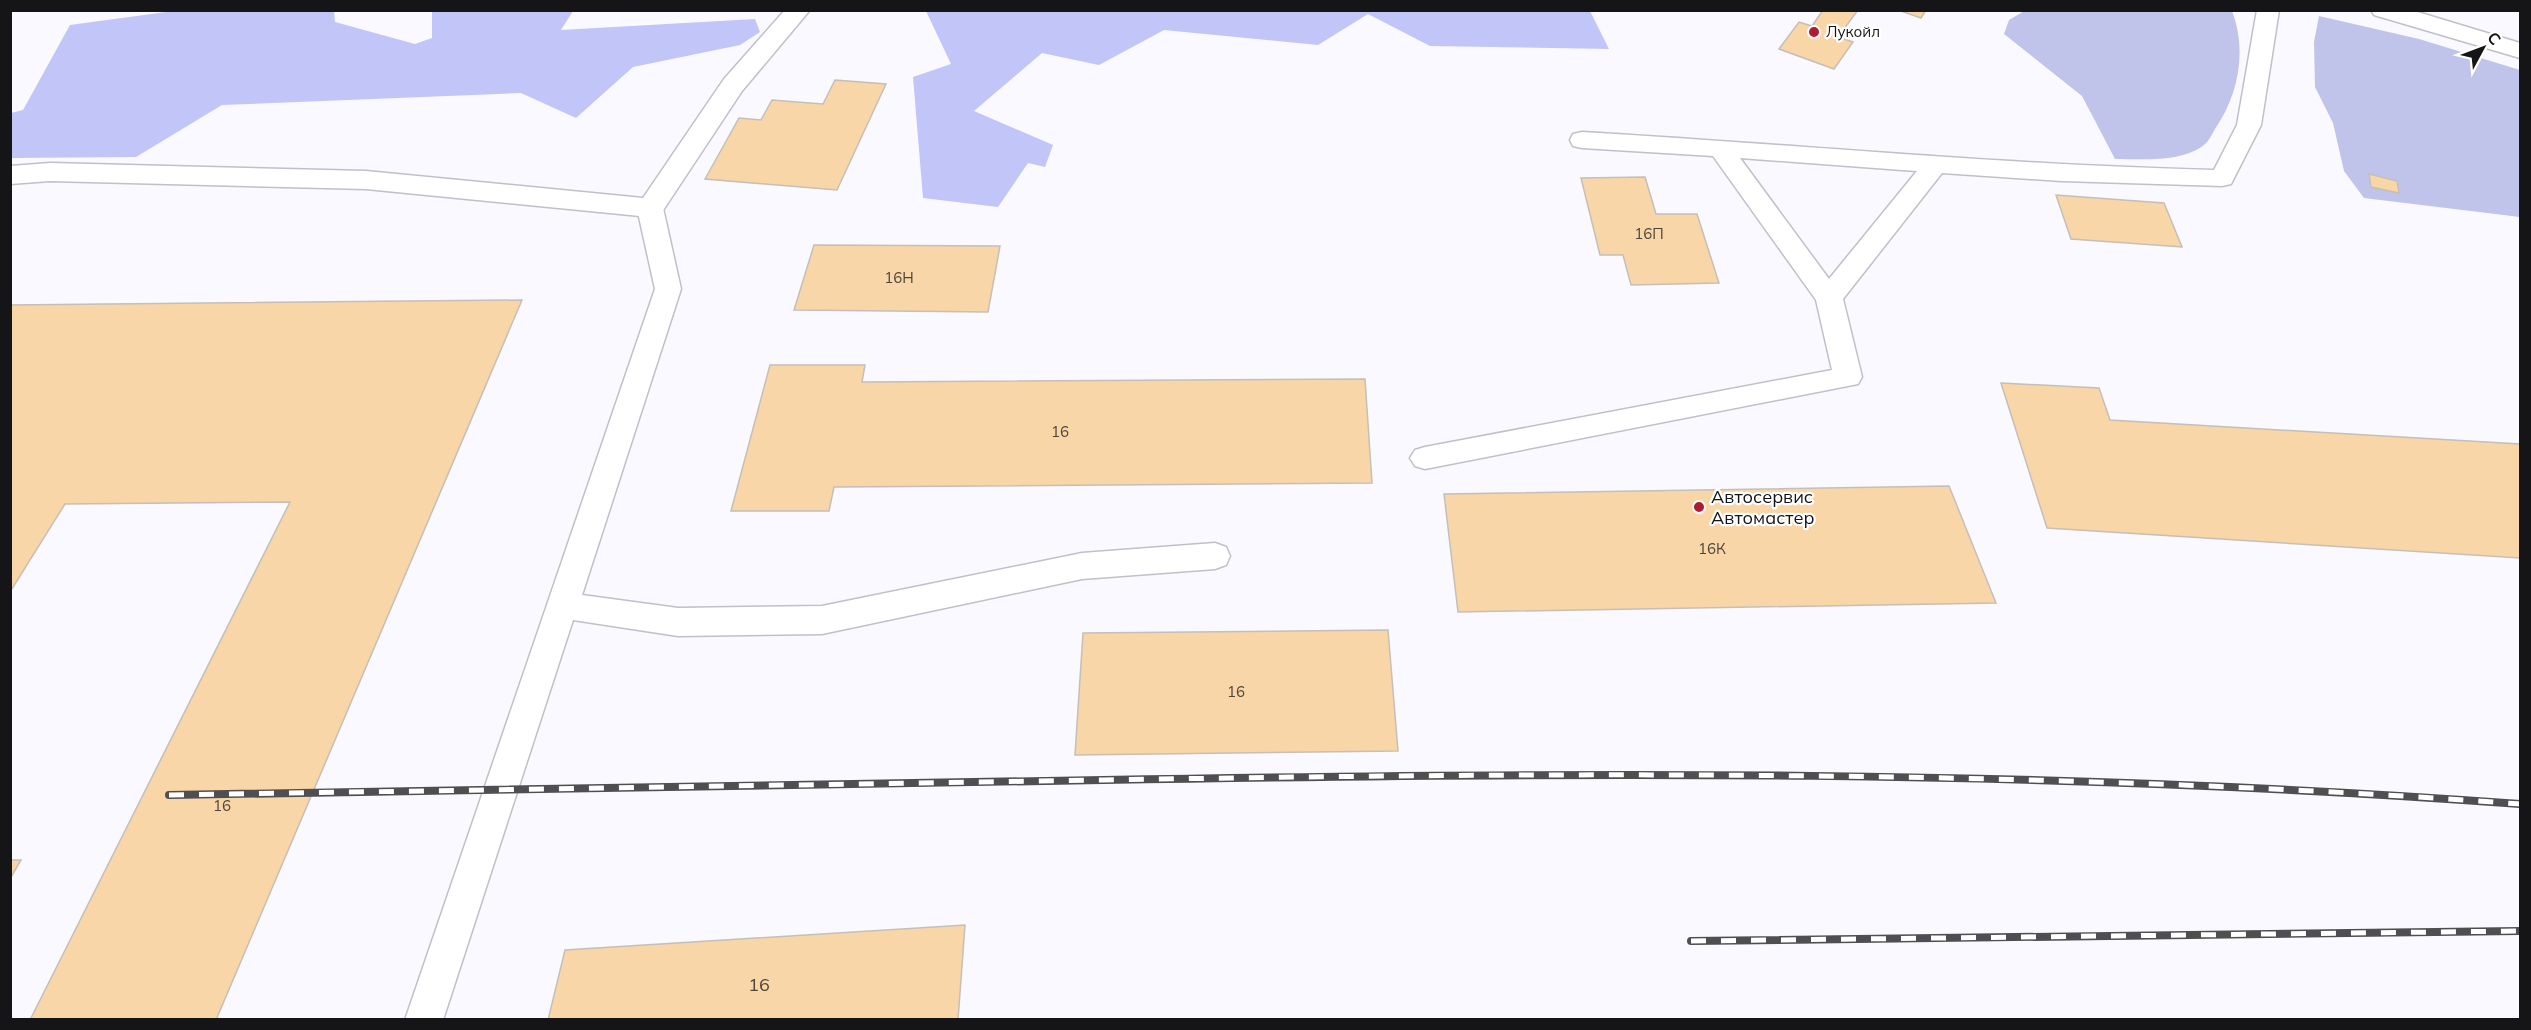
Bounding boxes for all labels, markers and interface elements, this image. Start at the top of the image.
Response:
north arrow [2453,18,2513,78]
place label: Лукойл [1826,22,1880,41]
marker: Лукойл [1807,25,1821,39]
text: С [2483,27,2505,49]
house number: 16П [1634,224,1664,243]
house number: 16Н [884,268,914,287]
house number: 16 [1051,422,1069,441]
place label: Автосервис Автомастер [1711,485,1814,529]
marker: Автосервис Автомастер [1692,500,1706,514]
house number: 16К [1698,539,1726,558]
house number: 16 [1227,682,1245,701]
house number: 16 [213,796,231,815]
house number: 16 [748,973,770,996]

